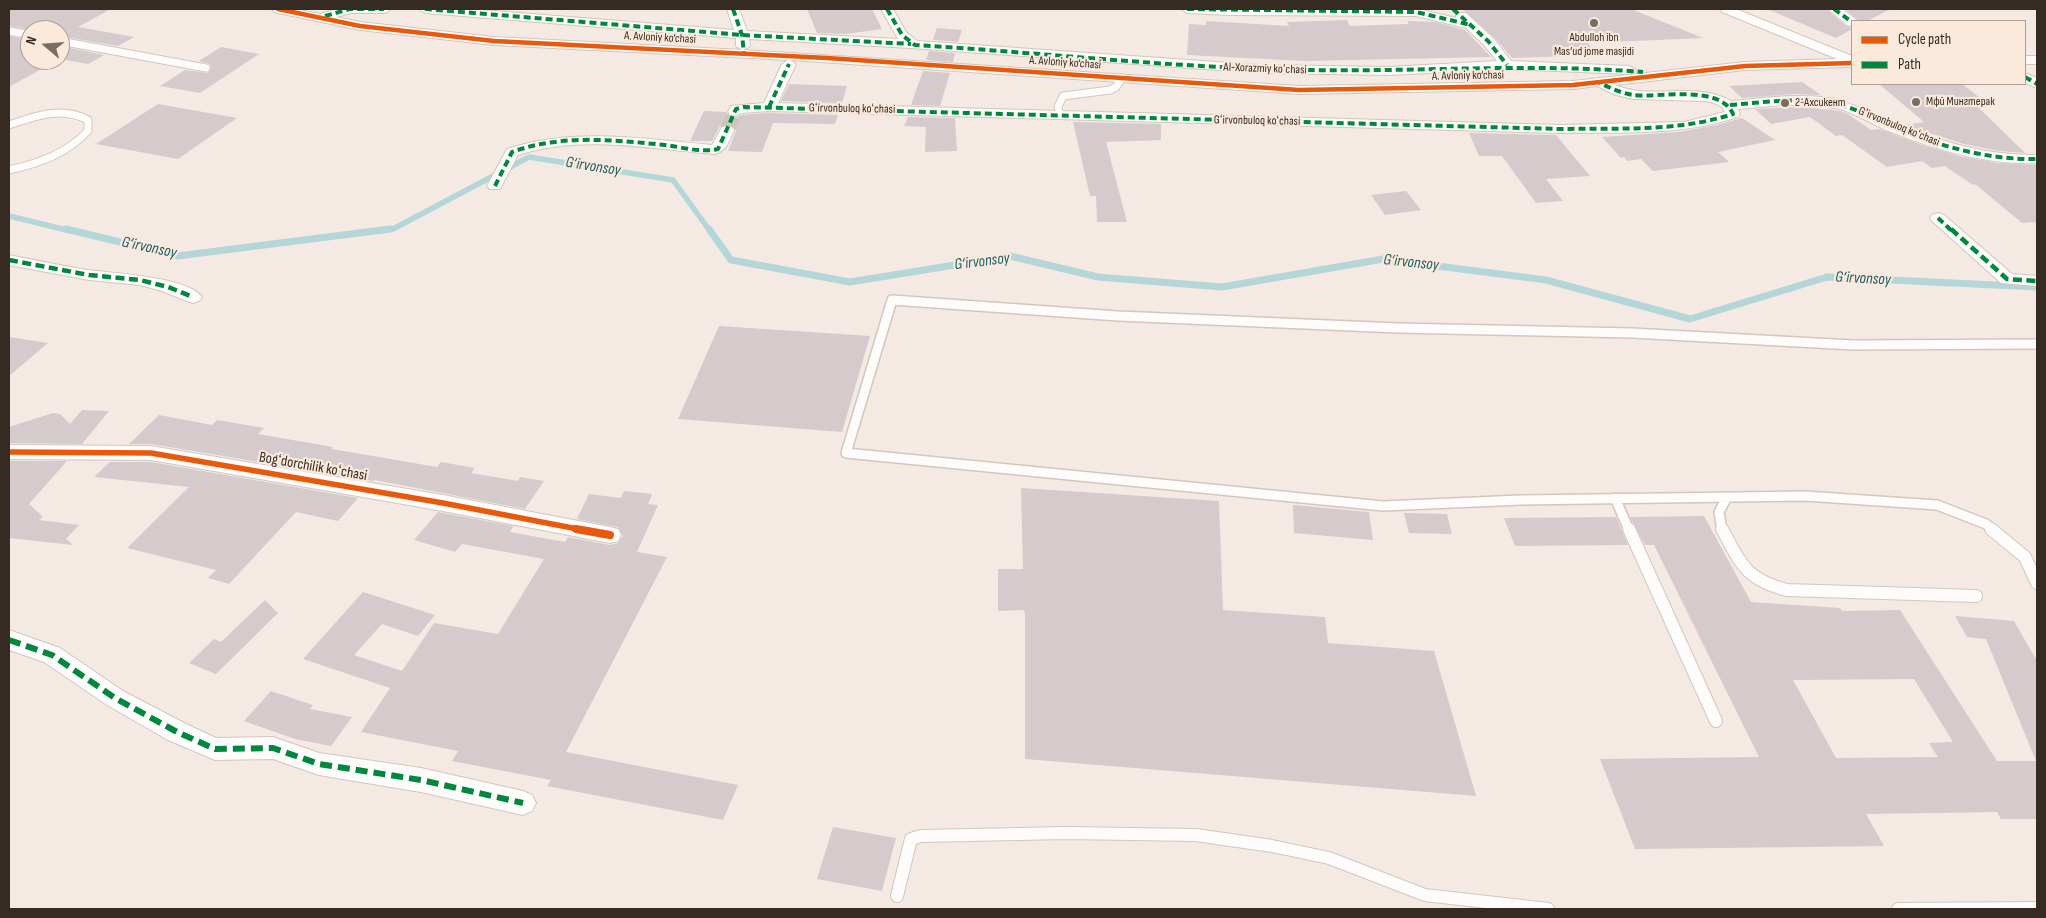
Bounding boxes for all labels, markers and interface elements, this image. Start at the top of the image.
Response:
marker: Abdulloh ibn Mas‘ud jome masjidi [1588,17,1600,29]
north arrow [20,20,70,70]
legend [1851,20,2026,85]
street label: A. Avloniy ko‘chasi [624,29,696,47]
text: Cycle path [1898,30,1951,49]
place label: Abdulloh ibn Mas‘ud jome masjidi [1554,31,1634,59]
text: N [22,34,40,47]
street label: A. Avloniy ko‘chasi [1029,53,1101,73]
text: Path [1898,55,1921,74]
street label: Al-Xorazmiy koʻchasi [1223,60,1307,78]
street label: A. Avloniy ko‘chasi [1432,68,1504,84]
place label: Мфй Мингтерак [1926,95,1995,109]
place label: 2-Ахсикент [1795,96,1845,110]
marker: Мфй Мингтерак [1910,96,1922,108]
marker: 2-Ахсикент [1779,97,1791,109]
street label: Gʻirvonbuloq koʻchasi [809,101,895,117]
street label: Gʻirvonbuloq koʻchasi [1856,104,1942,150]
street label: Gʻirvonbuloq koʻchasi [1214,113,1300,129]
water label: G‘irvonsoy [564,153,622,181]
water label: G‘irvonsoy [120,233,178,263]
water label: G‘irvonsoy [953,249,1011,275]
water label: G‘irvonsoy [1382,251,1440,275]
water label: G‘irvonsoy [1835,268,1891,290]
street label: Bogʻdorchilik koʻchasi [258,449,368,485]

